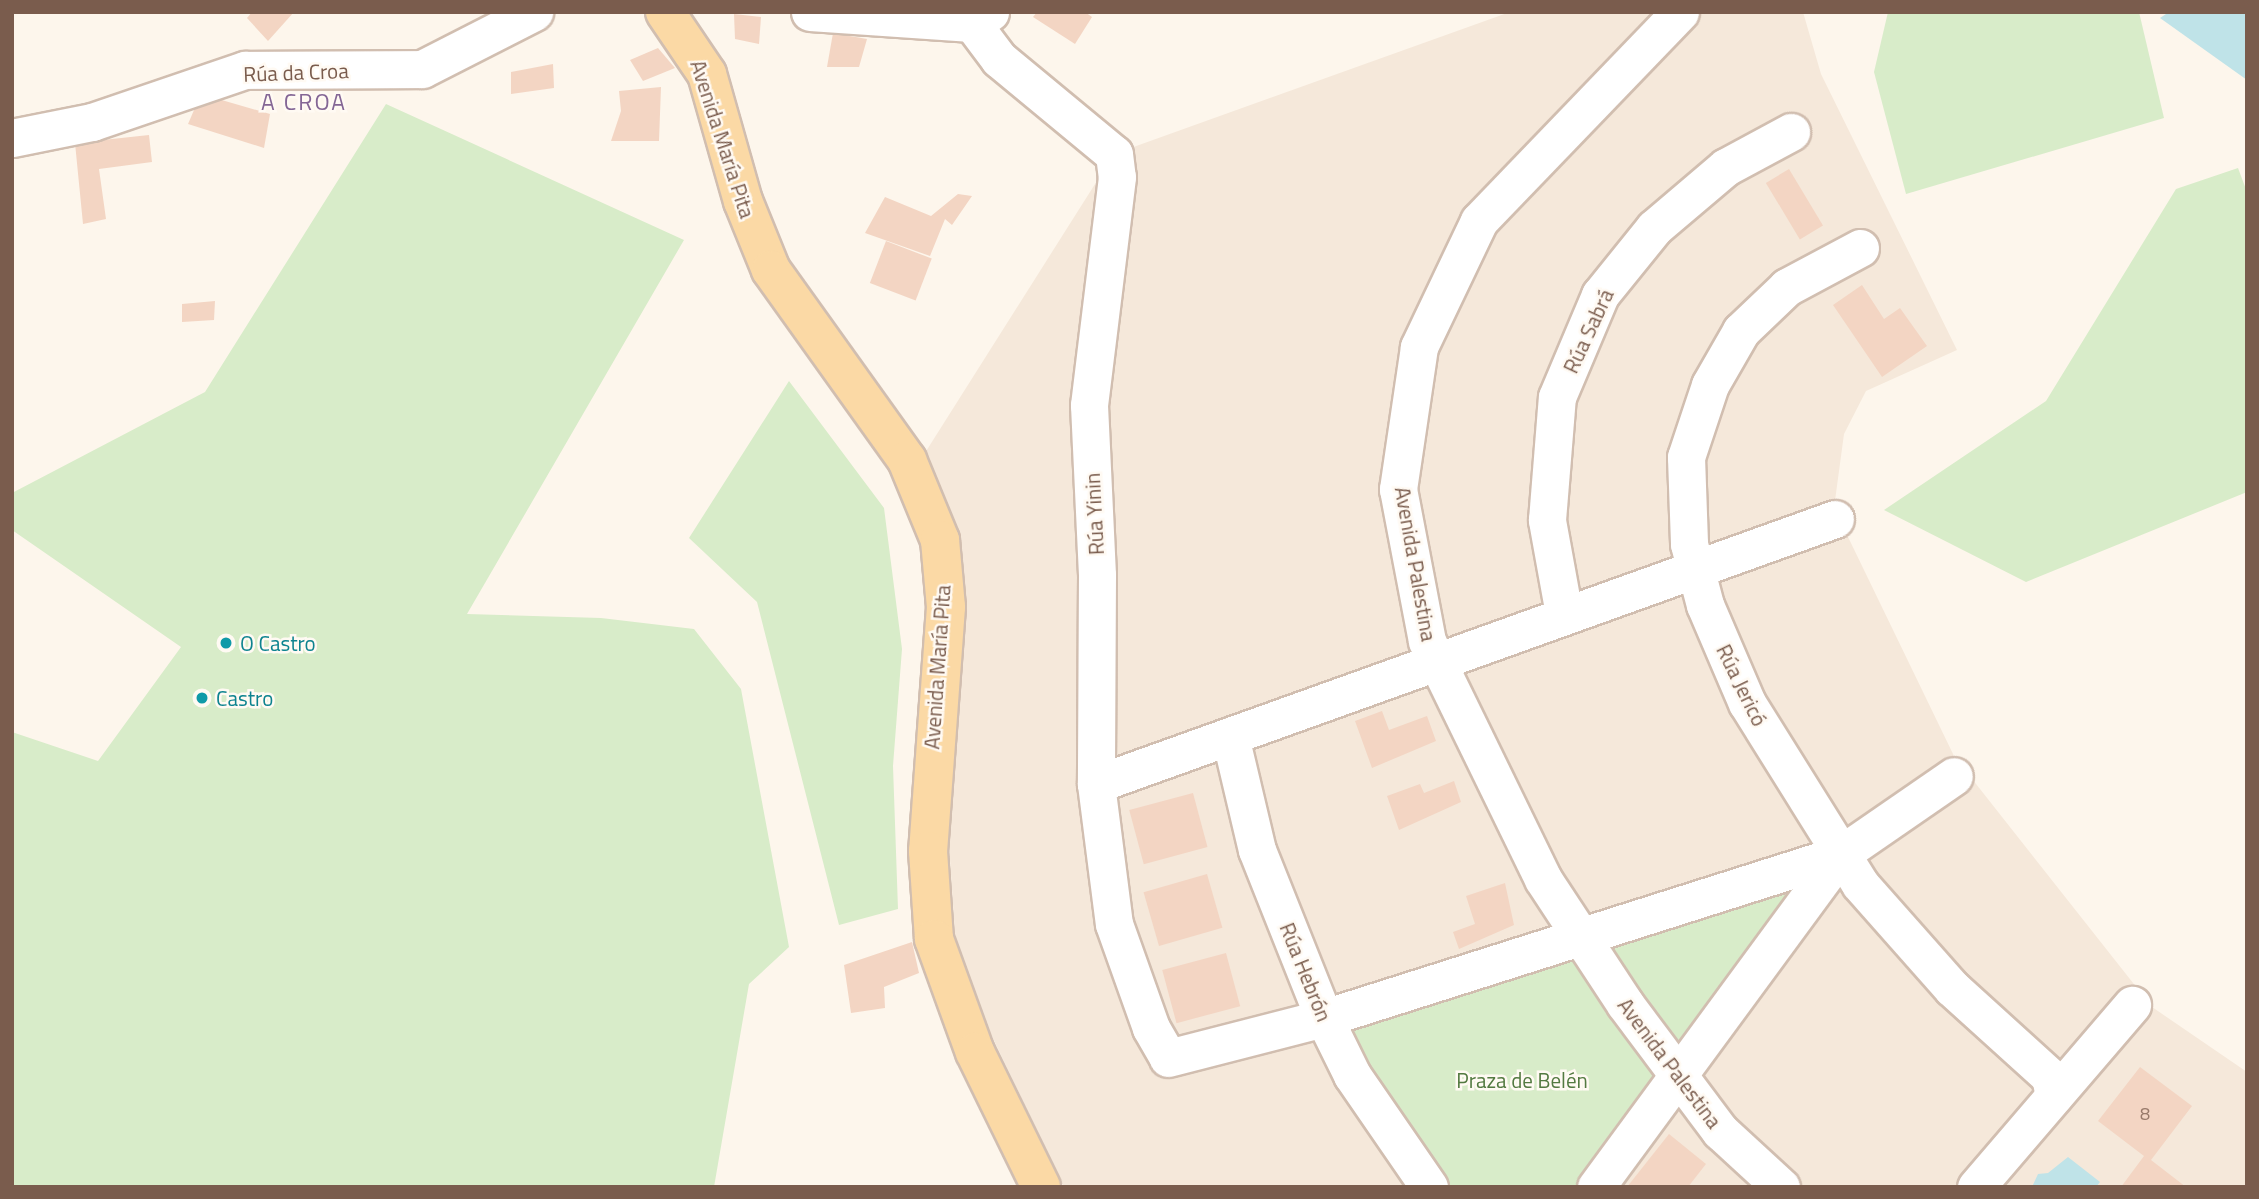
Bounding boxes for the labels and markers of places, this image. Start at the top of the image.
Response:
place label: O Castro [240,630,316,656]
marker: O Castro [218,635,234,651]
place label: Castro [216,685,273,711]
marker: Castro [194,690,210,706]

